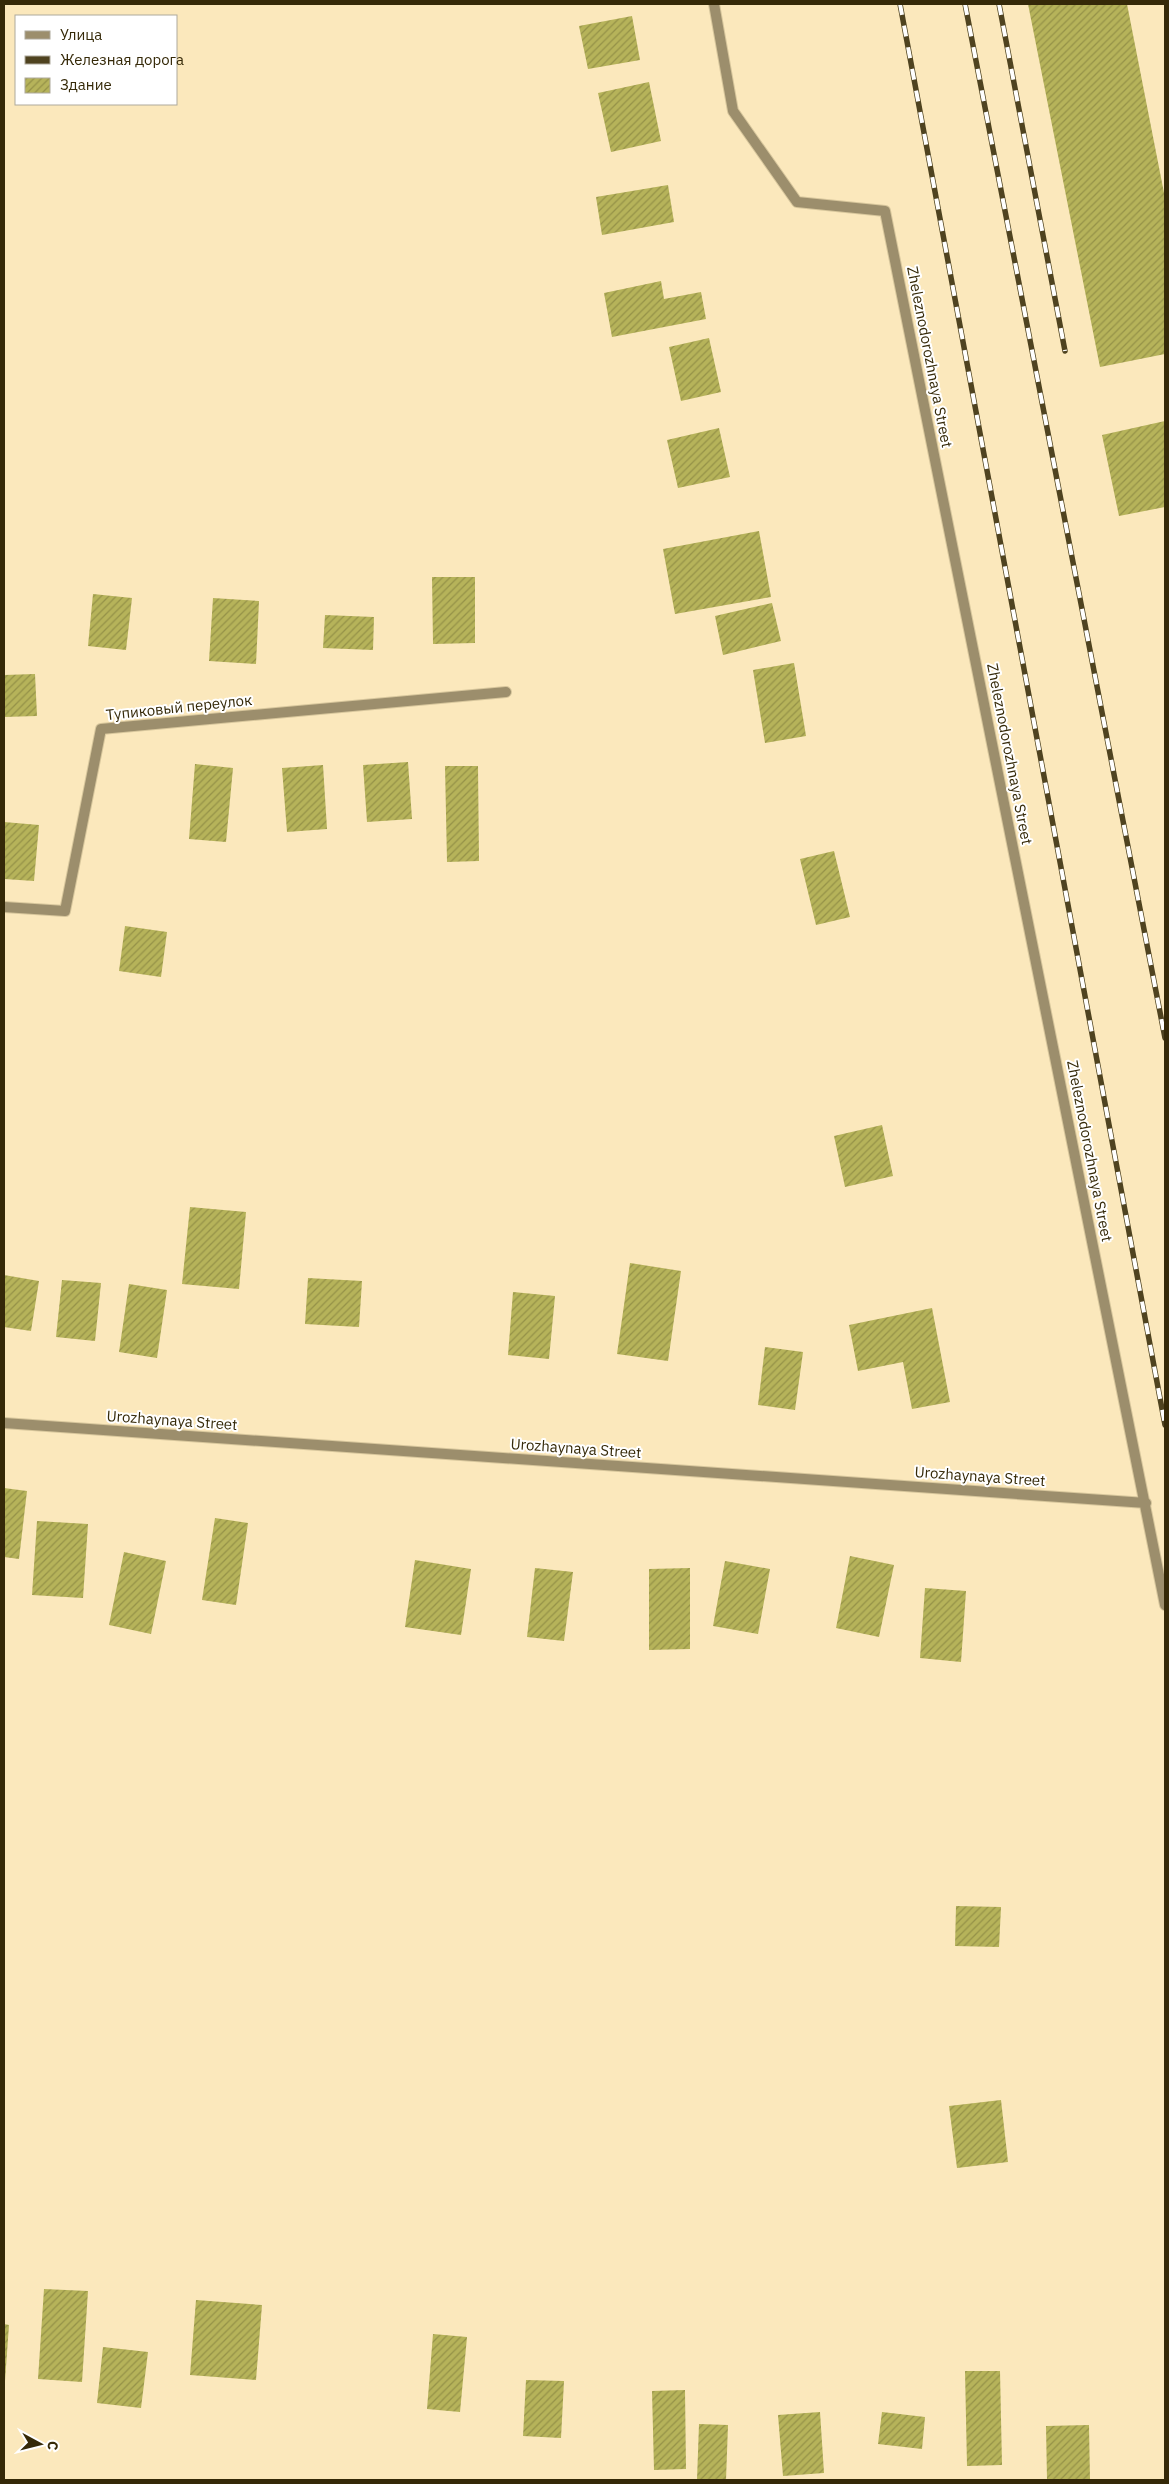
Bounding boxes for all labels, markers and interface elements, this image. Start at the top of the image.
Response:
legend [15,15,178,105]
text: Улица [60,25,102,44]
text: Железная дорога [60,50,184,69]
text: Здание [60,75,112,94]
street label: Zheleznodorozhnaya Street [903,265,957,449]
street label: Zheleznodorozhnaya Street [983,662,1037,846]
street label: Тупиковый переулок [105,690,253,724]
street label: Zheleznodorozhnaya Street [1063,1059,1117,1243]
street label: Urozhaynaya Street [106,1406,238,1434]
street label: Urozhaynaya Street [510,1434,642,1462]
street label: Urozhaynaya Street [914,1462,1046,1490]
north arrow [15,2419,65,2469]
text: С [43,2440,62,2451]

